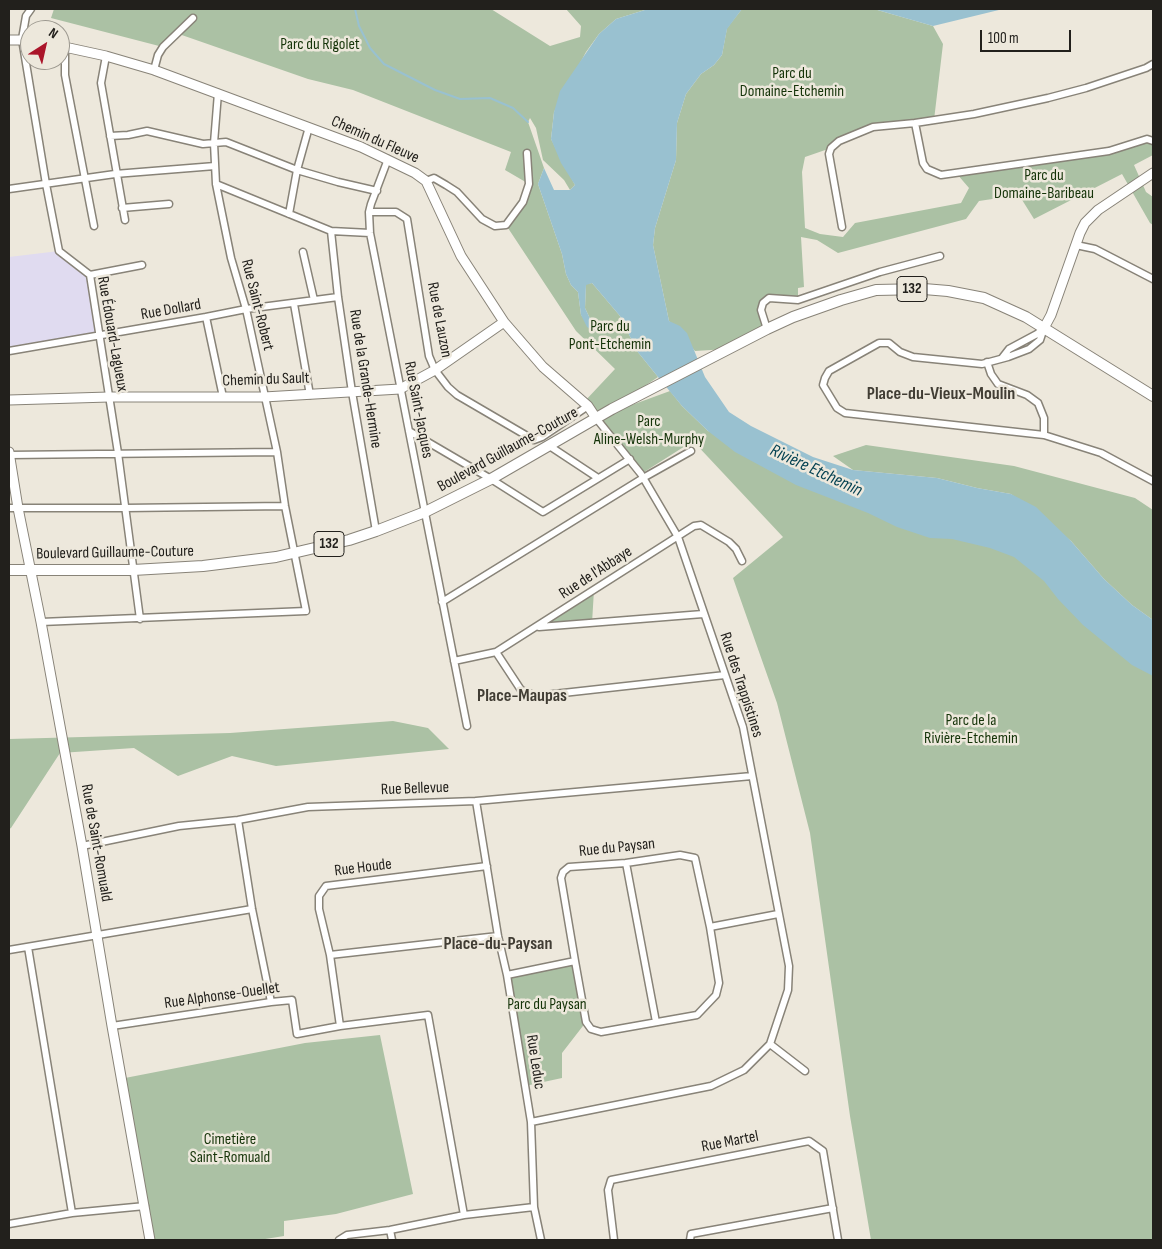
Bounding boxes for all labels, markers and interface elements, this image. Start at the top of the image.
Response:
north arrow [20,20,70,70]
scale bar [982,20,1073,52]
text: N [45,24,61,42]
text: 100 m [988,29,1019,48]
park label: Parc du Rigolet [280,35,360,55]
park label: Parc du Domaine-Etchemin [740,64,844,102]
street label: Chemin du Fleuve [328,112,422,168]
park label: Parc du Domaine-Baribeau [994,166,1094,204]
street label: Rue Saint-Robert [236,257,278,353]
street label: Rue Édouard-Lagueux [92,275,132,393]
road number: 132 [897,276,927,302]
street label: Rue de Lauzon [422,281,456,359]
street label: Rue Dollard [139,295,203,325]
street label: Rue de la Grande-Hermine [345,308,385,450]
park label: Parc du Pont-Etchemin [569,317,651,355]
street label: Rue Saint-Jacques [399,360,437,460]
street label: Chemin du Sault [222,369,310,391]
district label: Place-du-Vieux-Moulin [867,383,1015,405]
street label: Boulevard Guillaume-Couture [434,403,582,497]
park label: Parc Aline-Welsh-Murphy [594,412,704,450]
water label: Rivière Etchemin [766,440,866,502]
road number: 132 [314,532,344,556]
street label: Boulevard Guillaume-Couture [36,542,194,564]
street label: Rue de l'Abbaye [556,542,636,604]
street label: Rue des Trappistines [715,630,767,740]
district label: Place-Maupas [477,685,567,707]
park label: Parc de la Rivière-Etchemin [924,711,1018,749]
street label: Rue Bellevue [381,778,449,800]
street label: Rue de Saint-Romuald [76,783,116,903]
street label: Rue du Paysan [578,834,656,862]
street label: Rue Houde [333,855,393,881]
district label: Place-du-Paysan [444,933,552,955]
street label: Rue Alphonse-Ouellet [163,978,281,1014]
park label: Parc du Paysan [507,995,587,1015]
street label: Rue Leduc [521,1033,549,1091]
street label: Rue Martel [700,1127,760,1157]
park label: Cimetière Saint-Romuald [190,1130,270,1168]

